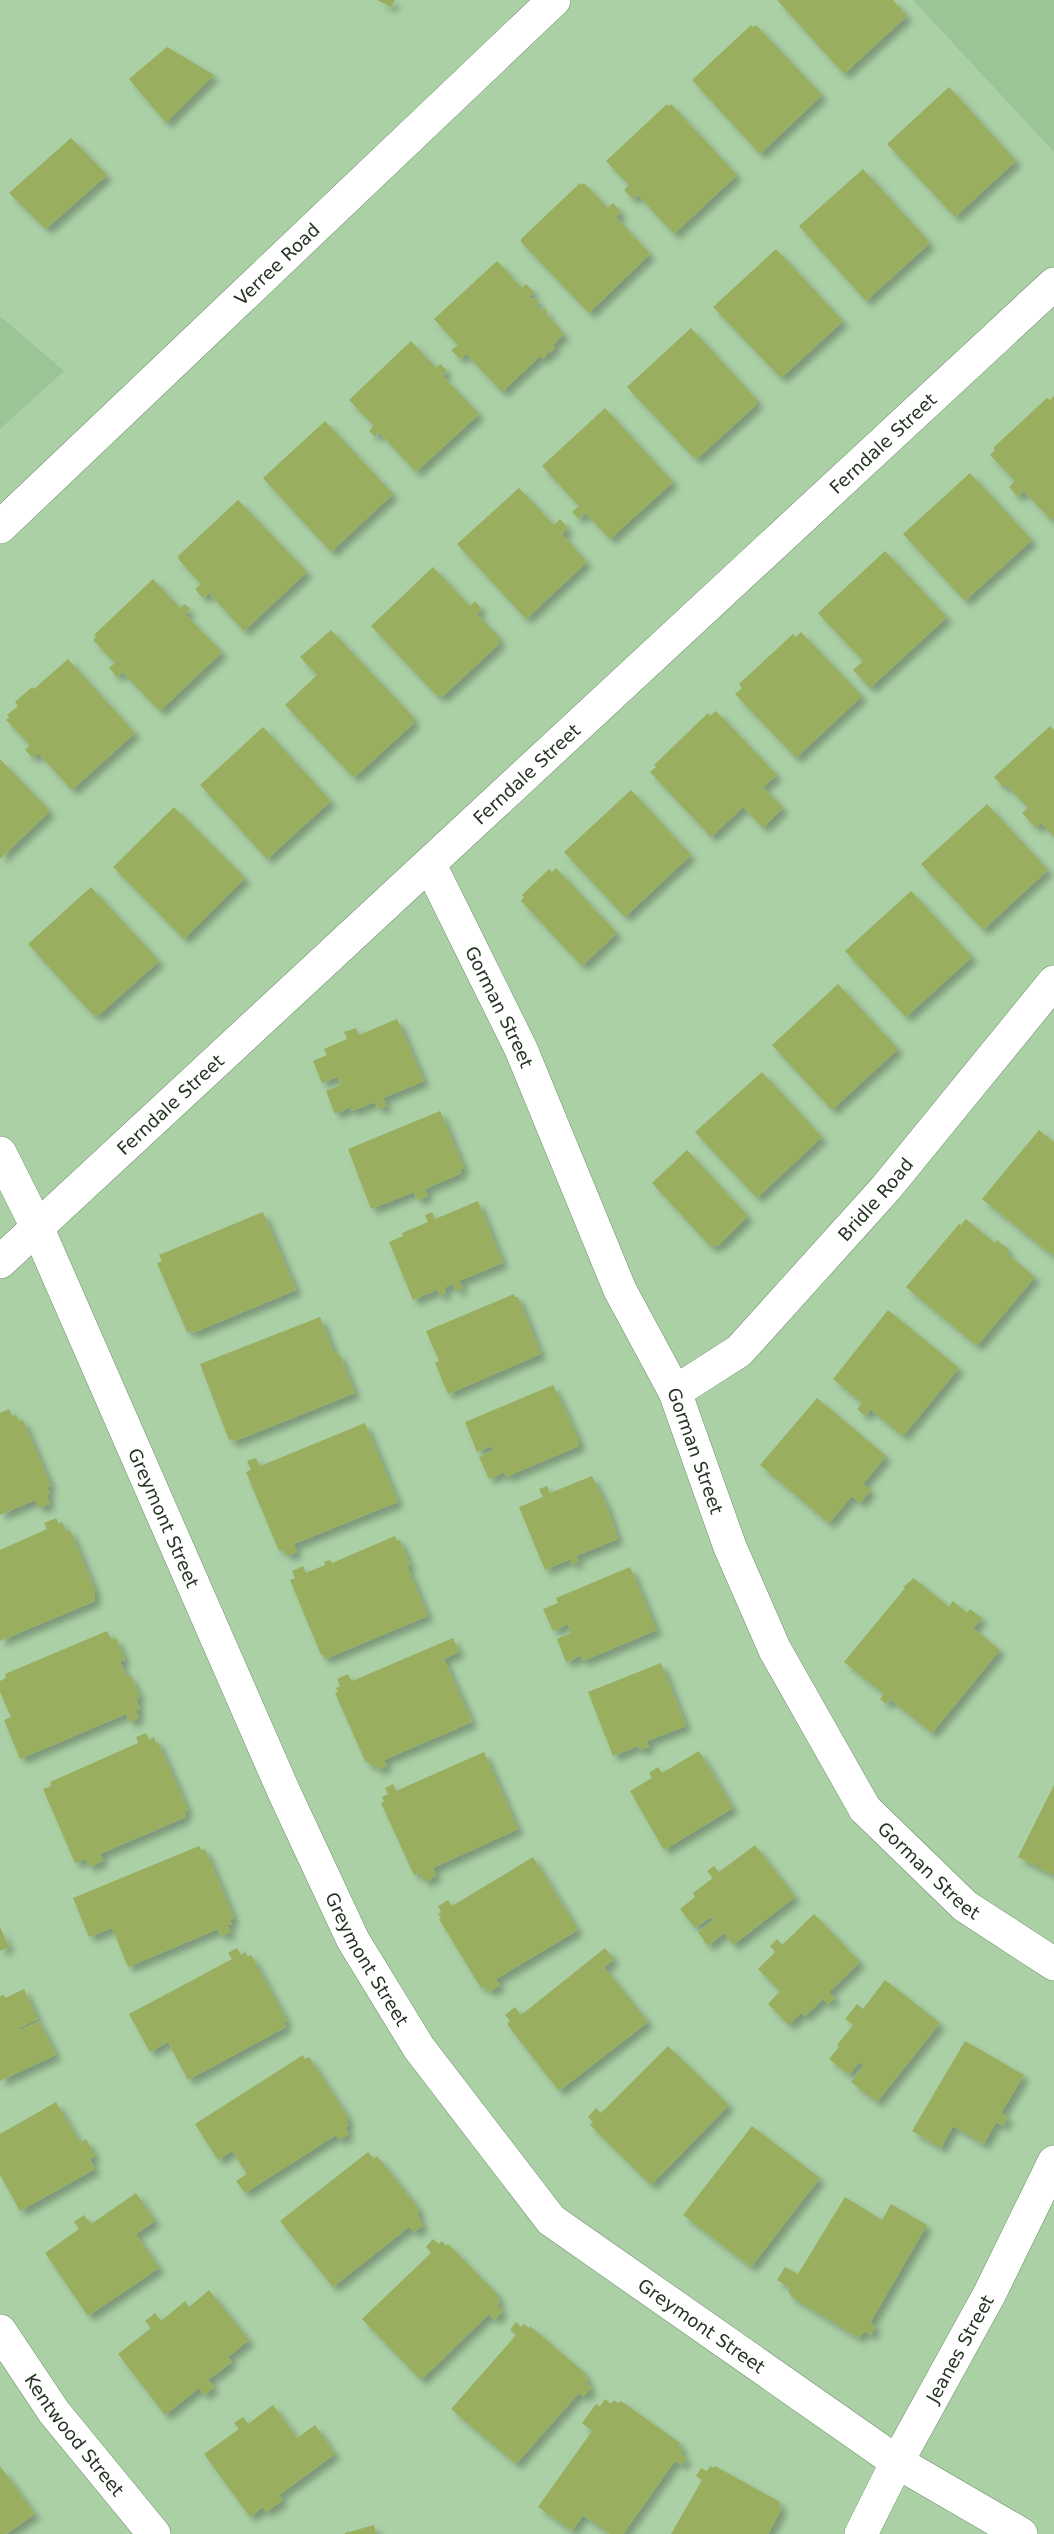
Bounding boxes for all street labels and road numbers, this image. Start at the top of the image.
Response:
street label: Verree Road [230,218,324,309]
street label: Ferndale Street [825,388,940,498]
street label: Ferndale Street [469,719,584,828]
street label: Gorman Street [461,943,538,1071]
street label: Ferndale Street [112,1050,228,1159]
street label: Bridle Road [833,1153,917,1245]
street label: Gorman Street [664,1385,728,1517]
street label: Greymont Street [124,1445,204,1591]
street label: Gorman Street [874,1817,984,1923]
street label: Greymont Street [322,1889,413,2029]
street label: Greymont Street [634,2274,769,2377]
street label: Jeanes Street [921,2291,998,2407]
street label: Kentwood Street [21,2370,129,2500]

